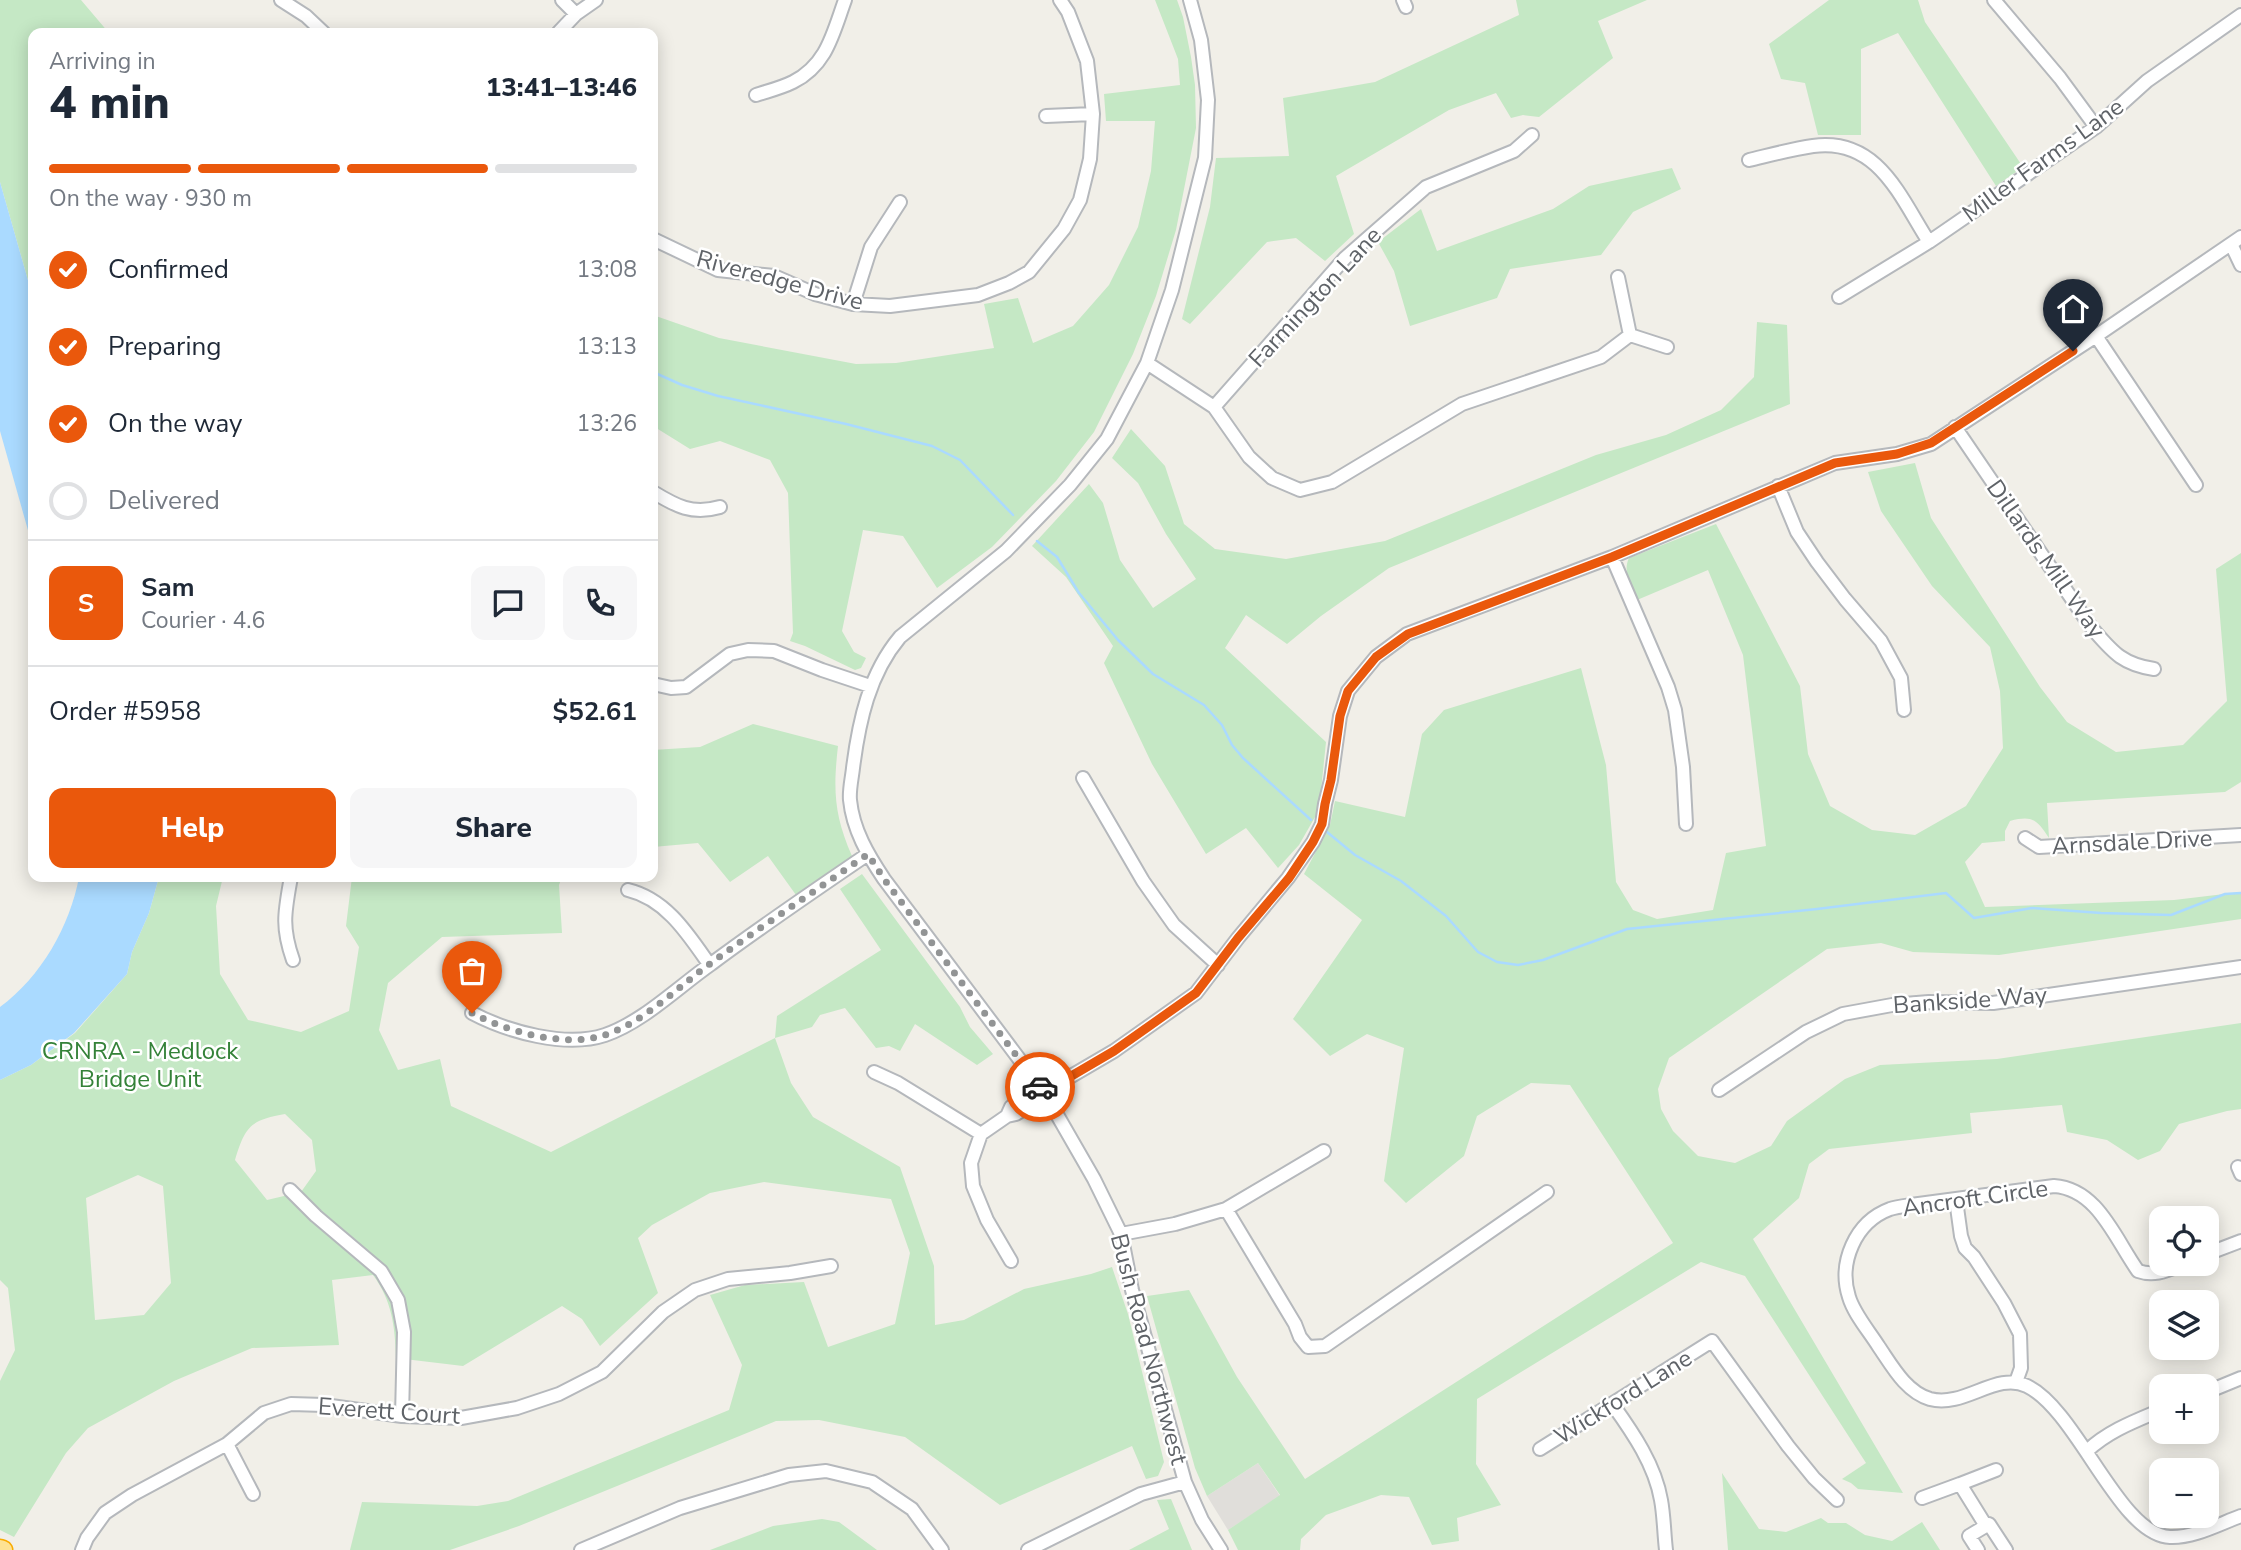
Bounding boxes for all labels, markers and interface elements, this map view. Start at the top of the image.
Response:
text: Arriving in [49,46,156,77]
text: 13:41–13:46 [486,70,637,105]
text: 4 min [49,71,170,134]
street label: Miller Farms Lane [1956,91,2130,229]
text: On the way · 930 m [49,183,252,214]
street label: Farmington Lane [1241,220,1389,374]
street label: Riveredge Drive [693,242,867,318]
icon: check [49,251,87,289]
text: Confirmed [108,252,229,287]
text: 13:08 [577,254,637,285]
pin [2043,279,2103,351]
icon: home [2054,290,2092,328]
icon: check [49,328,87,366]
text: Preparing [108,329,221,364]
text: 13:13 [577,331,637,362]
icon: check [49,405,87,443]
text: On the way [108,406,242,441]
text: 13:26 [577,408,637,439]
street label: Dillards Mill Way [1979,473,2113,645]
text: Delivered [108,483,220,518]
button: chat [471,566,545,640]
button: phone [563,566,637,640]
text: Sam [141,570,194,605]
text: S [78,586,94,621]
text: Courier · 4.6 [141,605,265,636]
text: Order #5958 [49,694,201,729]
text: $52.61 [553,694,637,729]
button: Help [49,788,336,868]
button: Share [350,788,637,868]
street label: Arnsdale Drive [2051,822,2213,862]
pin [442,941,502,1013]
icon: bag [453,952,491,990]
street label: Bankside Way [1892,979,2049,1021]
park label: CRNRA - Medlock Bridge Unit [42,1035,239,1095]
courier [1005,1052,1075,1122]
icon: car [1021,1068,1059,1106]
street label: Ancroft Circle [1900,1172,2050,1224]
map controls [2149,1206,2219,1528]
button: locate [2149,1206,2219,1276]
street label: Bush Road Northwest [1103,1230,1195,1469]
button: layers [2149,1290,2219,1360]
street label: Wickford Lane [1548,1342,1698,1452]
button: + [2149,1374,2219,1444]
street label: Everett Court [317,1390,462,1432]
button: − [2149,1458,2219,1528]

